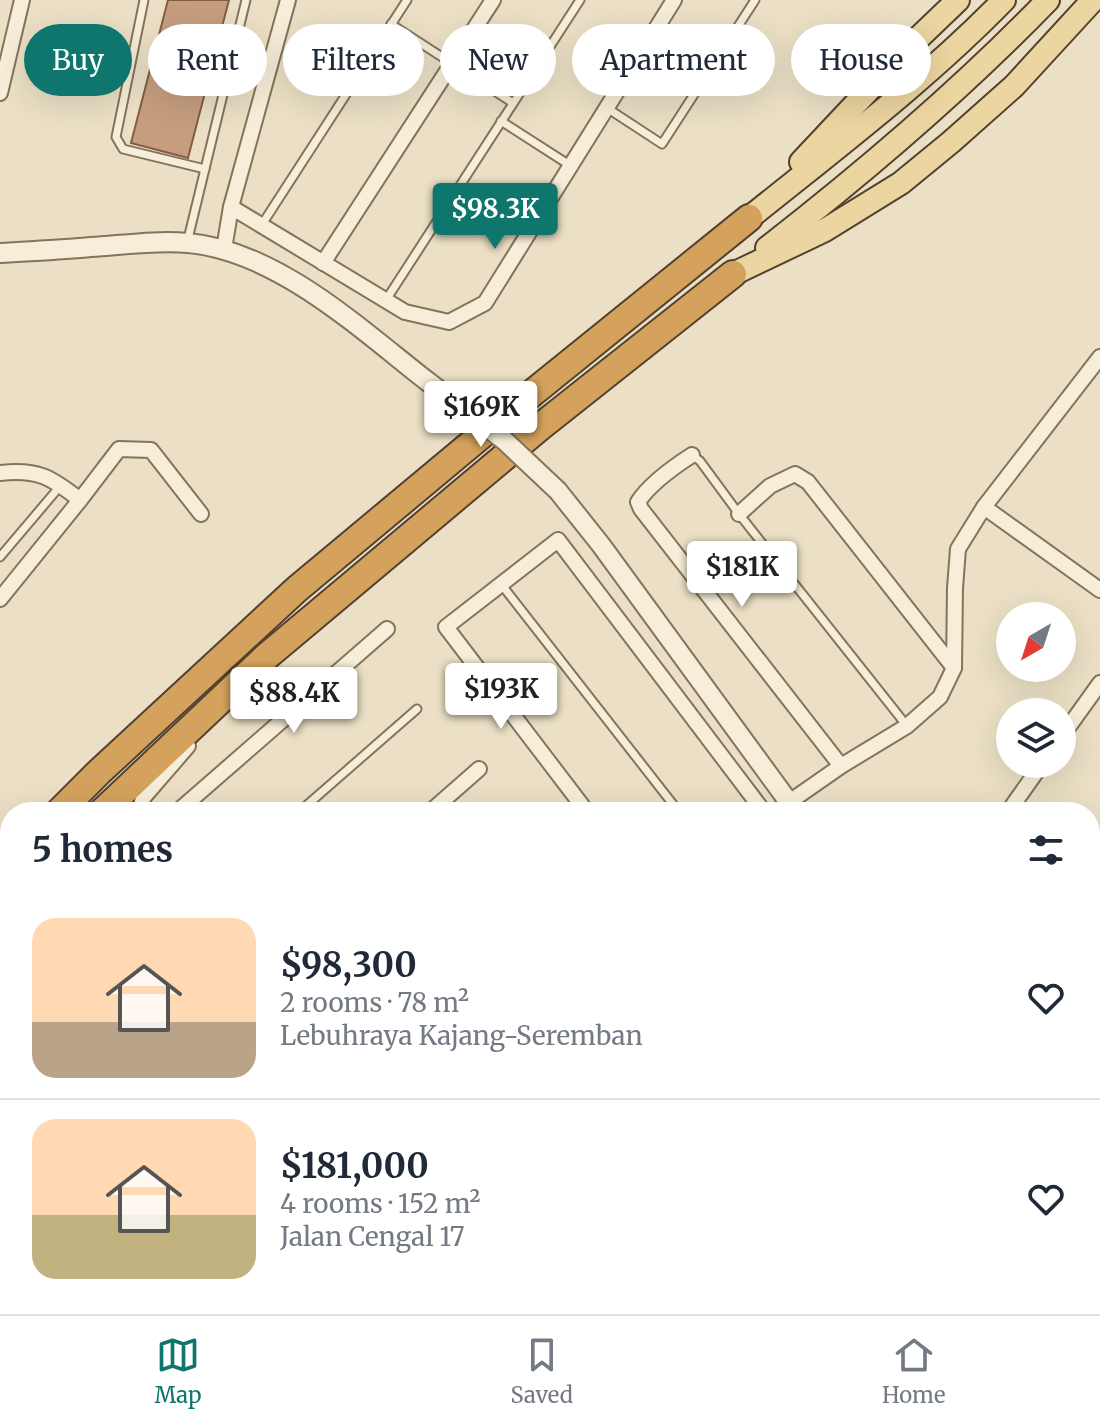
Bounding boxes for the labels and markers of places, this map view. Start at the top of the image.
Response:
pin: $98.3K [430,183,560,251]
pin: $169K [425,381,537,449]
pin: $181K [686,541,798,609]
pin: $193K [445,663,557,731]
pin: $88.4K [229,667,359,735]

